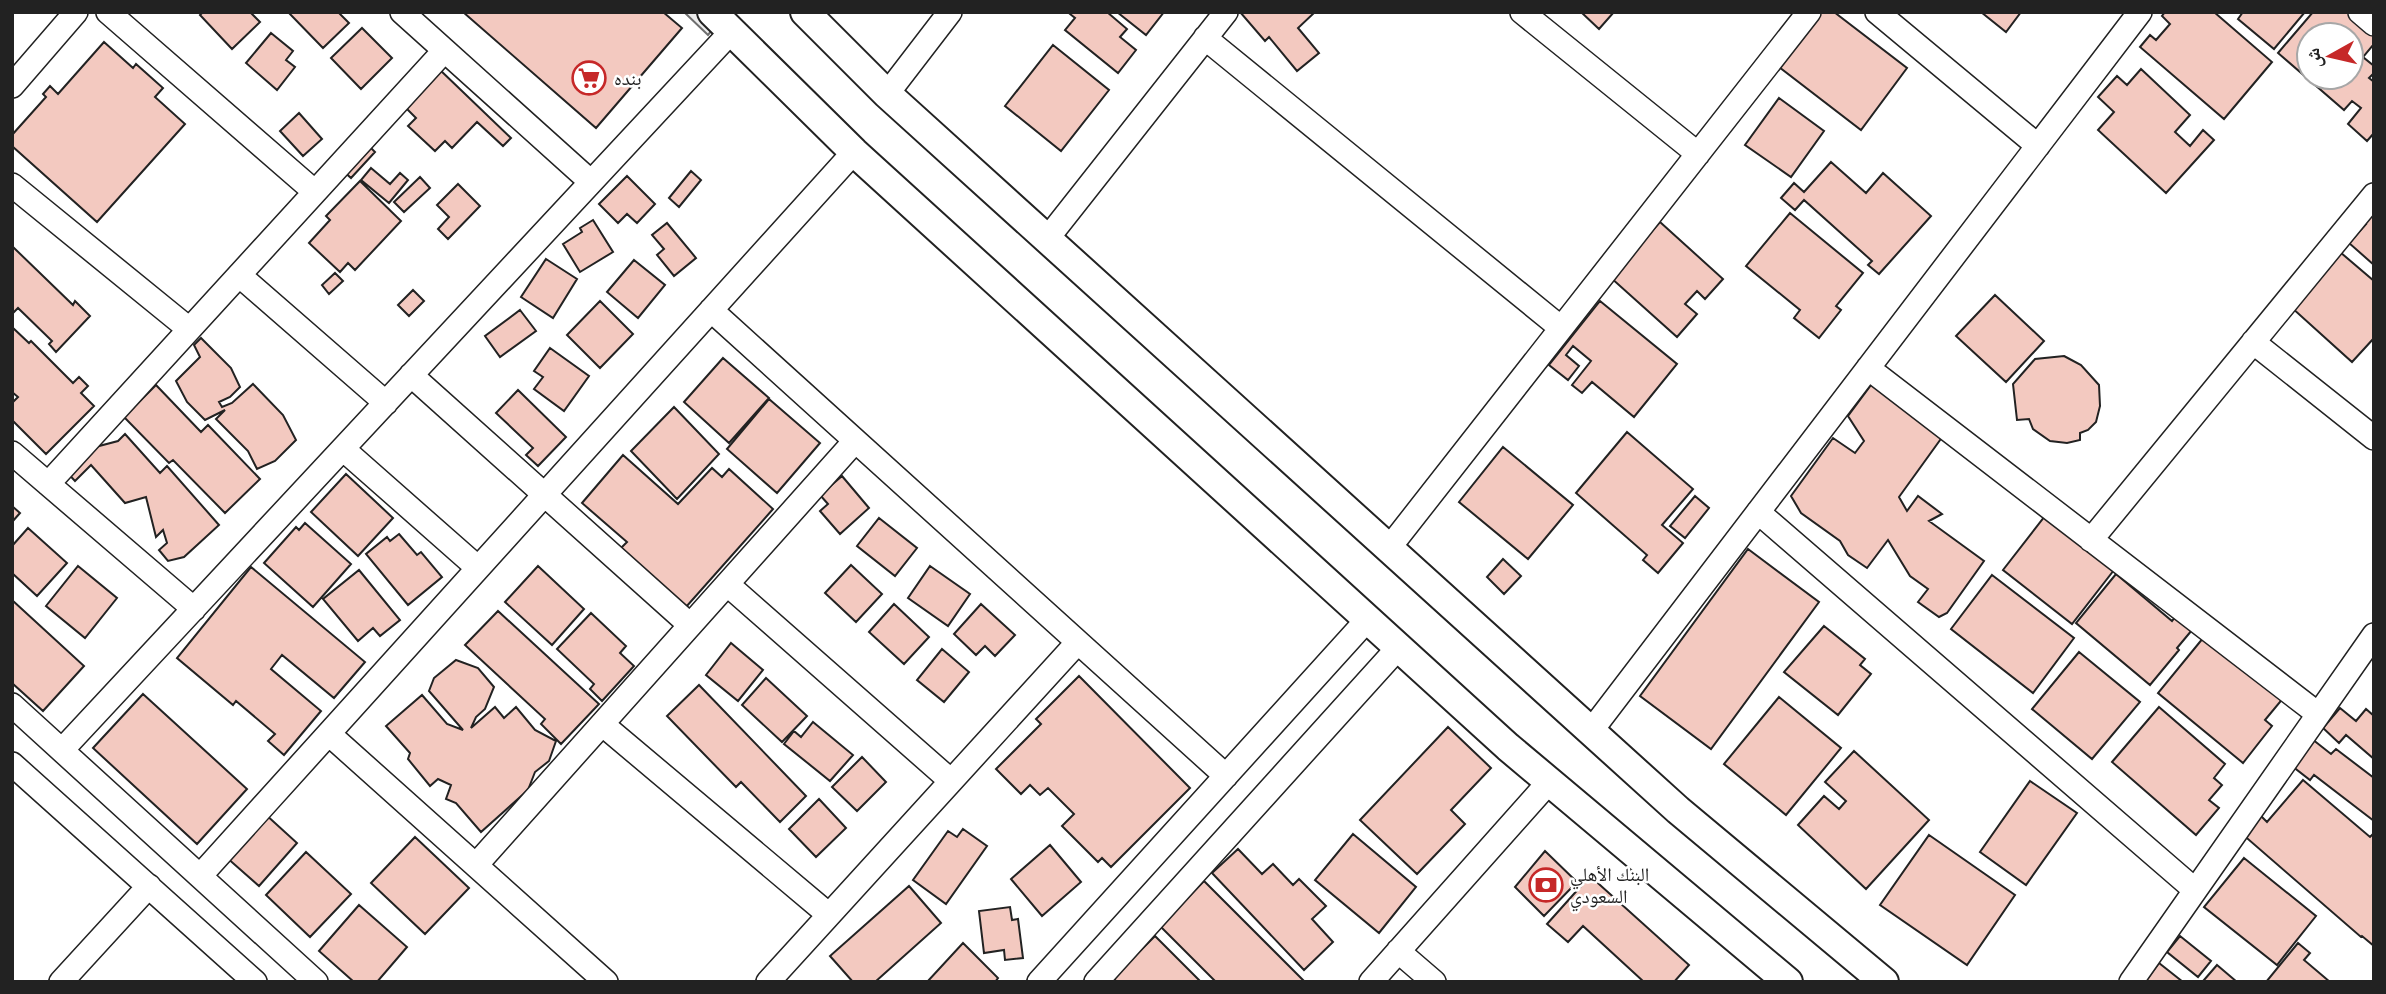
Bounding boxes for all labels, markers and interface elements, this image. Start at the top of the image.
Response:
north arrow [2295,21,2365,91]
text: ش [2300,47,2326,70]
supermarket icon: بنده [570,59,608,97]
place label: بنده [614,66,642,90]
place label: البنك الأهلي السعودي [1570,862,1649,912]
bank icon: البنك الأهلي السعودي [1527,866,1565,904]

